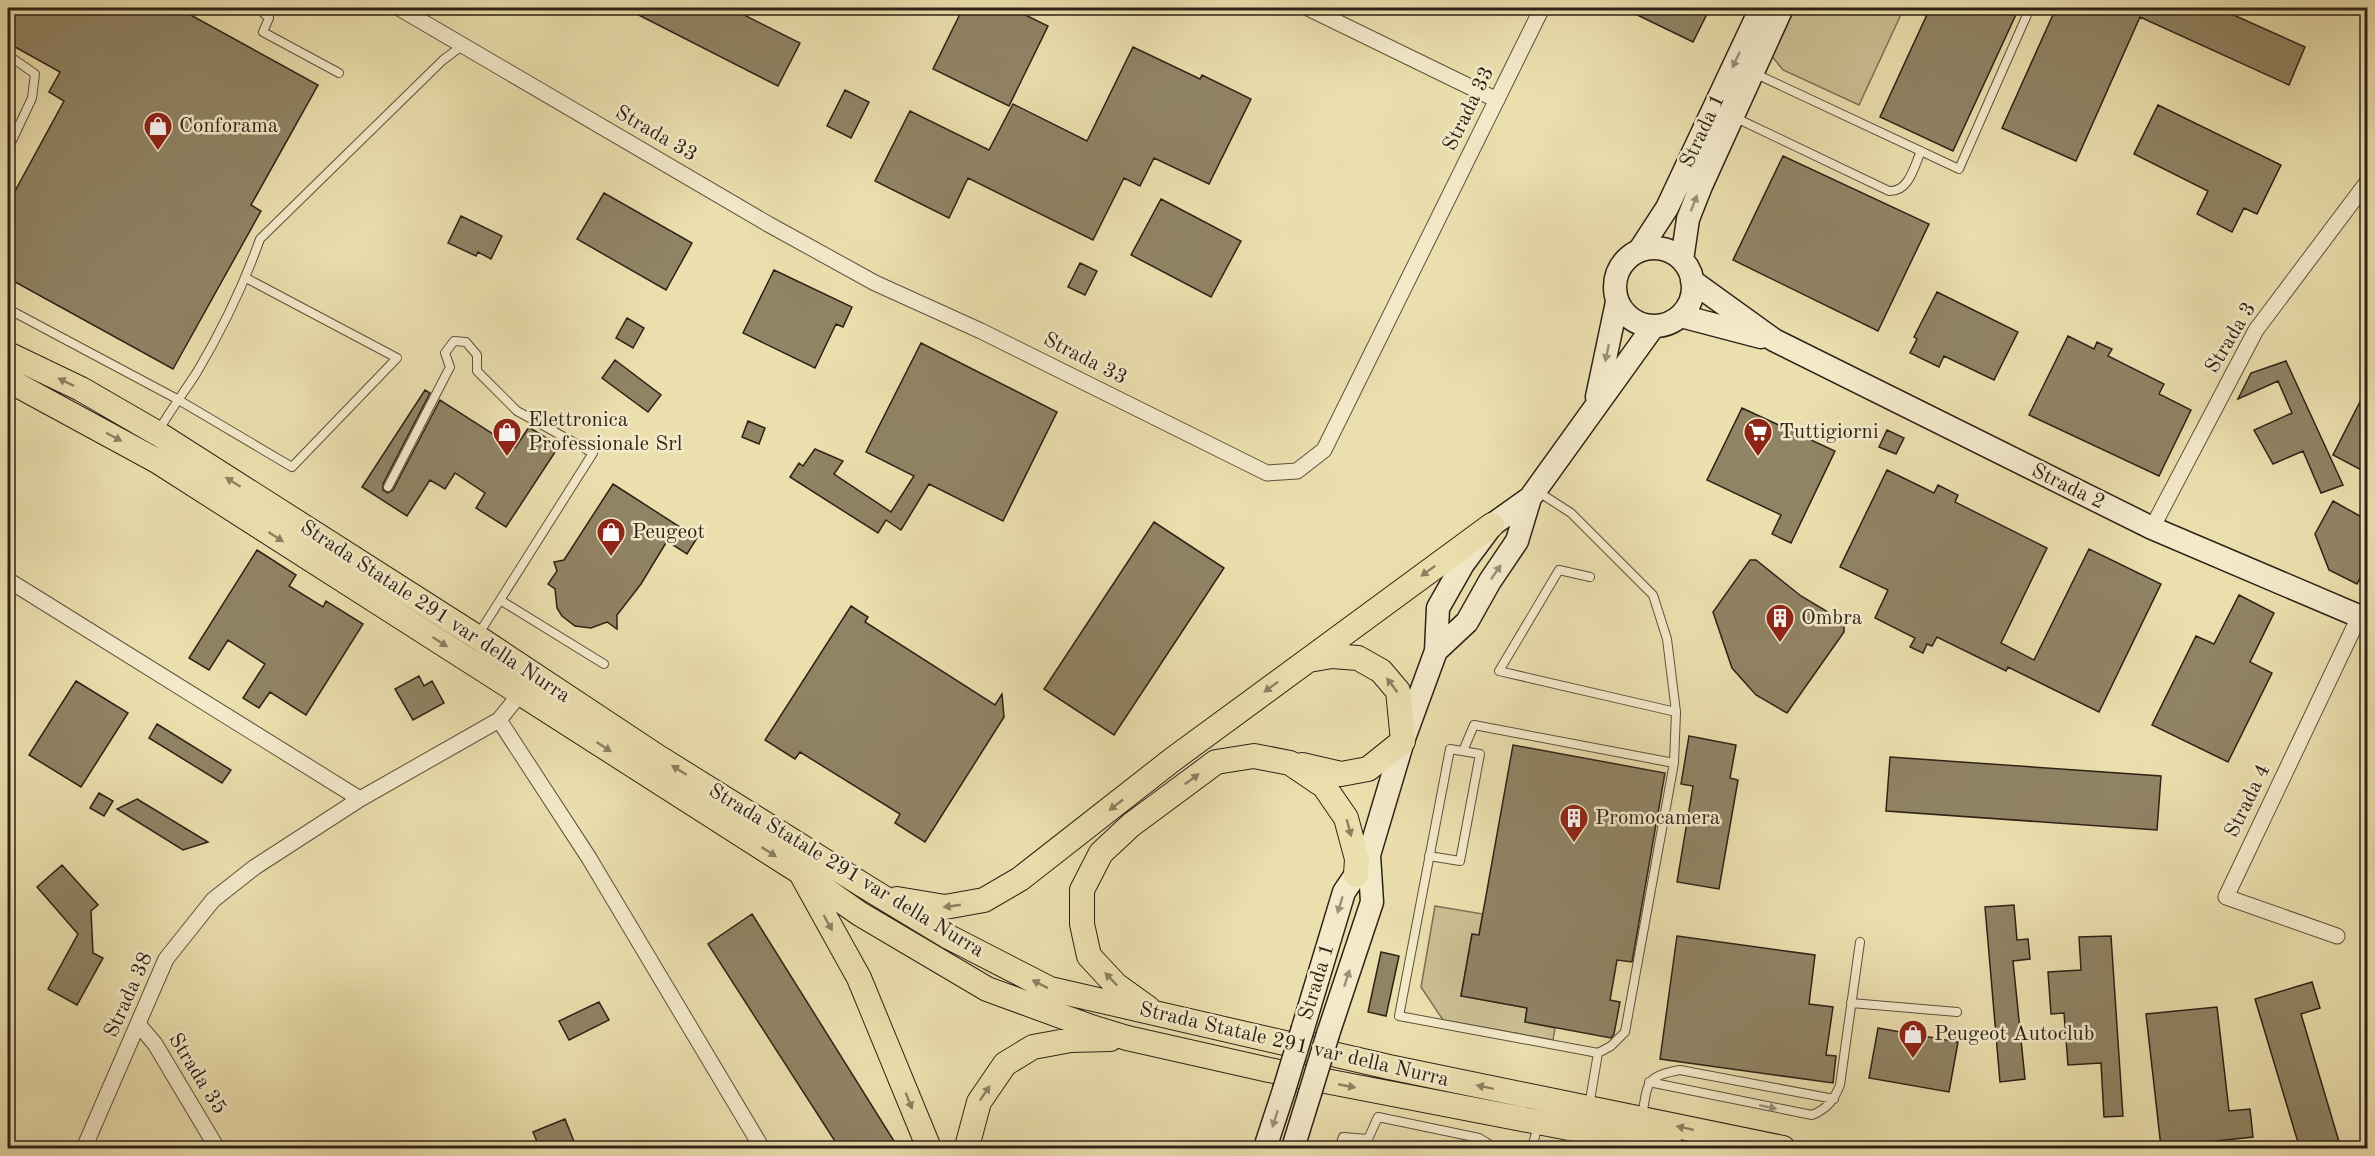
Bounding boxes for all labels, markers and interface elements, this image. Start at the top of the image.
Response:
one-way arrow [1731,52,1740,69]
street label: Strada 33 [1440,64,1498,154]
street label: Strada 1 [1677,91,1729,171]
street label: Strada 33 [611,102,701,166]
shop icon: Conforama [142,110,174,152]
place label: Conforama [179,116,278,137]
one-way arrow [1690,194,1699,212]
street label: Strada 3 [2202,299,2260,377]
street label: Strada 33 [1040,329,1130,389]
one-way arrow [1602,344,1611,363]
one-way arrow [57,377,75,387]
place label: Elettronica Professionale Srl [528,410,683,455]
shop icon: Elettronica Professionale Srl [491,416,523,458]
supermarket icon: Tuttigiorni [1742,416,1774,458]
place label: Tuttigiorni [1779,422,1879,443]
one-way arrow [106,432,123,442]
street label: Strada 2 [2028,460,2108,514]
one-way arrow [225,476,241,487]
shop icon: Peugeot [595,516,627,558]
street label: Strada Statale 291 var della Nurra [296,517,574,707]
place label: Peugeot [632,522,705,543]
one-way arrow [267,532,284,543]
one-way arrow [1490,564,1501,580]
one-way arrow [1421,565,1436,577]
building icon: Ombra [1764,602,1796,644]
place label: Ombra [1801,608,1862,629]
one-way arrow [432,637,448,648]
one-way arrow [1386,677,1398,693]
one-way arrow [1263,681,1279,693]
one-way arrow [596,742,612,753]
street label: Strada 4 [2221,761,2275,841]
one-way arrow [671,765,687,776]
one-way arrow [1185,774,1200,786]
street label: Strada Statale 291 var della Nurra [705,780,987,962]
one-way arrow [1108,798,1123,810]
building icon: Promocamera [1558,802,1590,844]
place label: Promocamera [1595,808,1720,829]
one-way arrow [1345,819,1354,837]
one-way arrow [760,847,777,858]
one-way arrow [1335,897,1344,915]
one-way arrow [943,901,962,910]
one-way arrow [823,915,833,932]
street label: Strada 1 [1295,941,1339,1023]
street label: Strada 38 [101,949,157,1041]
one-way arrow [1342,969,1352,987]
one-way arrow [1104,972,1118,987]
one-way arrow [1032,979,1049,988]
street label: Strada Statale 291 var della Nurra [1137,999,1451,1091]
shop icon: Peugeot Autoclub [1897,1018,1929,1060]
place label: Peugeot Autoclub [1934,1024,2095,1045]
street label: Strada 35 [164,1030,230,1118]
one-way arrow [1338,1082,1357,1091]
one-way arrow [1475,1082,1494,1091]
one-way arrow [979,1086,991,1102]
one-way arrow [904,1092,914,1110]
one-way arrow [1759,1102,1777,1112]
one-way arrow [1270,1110,1279,1128]
one-way arrow [1676,1122,1694,1132]

